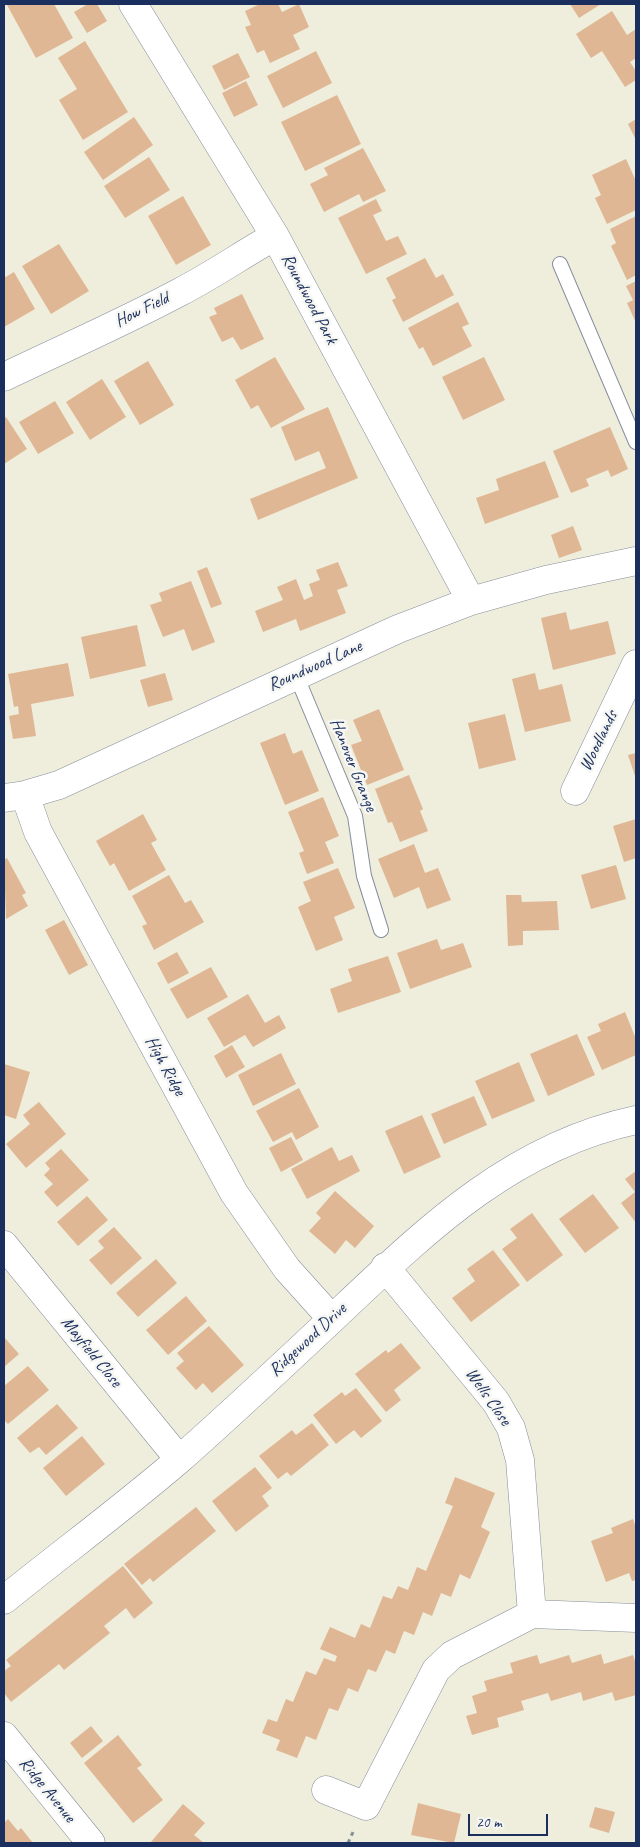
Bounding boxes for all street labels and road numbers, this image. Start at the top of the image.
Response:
street label: Roundwood Park [276,250,342,348]
street label: How Field [111,288,173,332]
street label: Roundwood Lane [265,636,365,696]
street label: Woodlands [575,707,623,775]
street label: Hanover Grange [325,715,381,815]
street label: High Ridge [140,1032,190,1100]
street label: Ridgewood Drive [265,1299,351,1381]
street label: Mayfield Close [56,1312,126,1392]
street label: Wells Close [460,1364,516,1430]
street label: Ridge Avenue [14,1753,80,1827]

